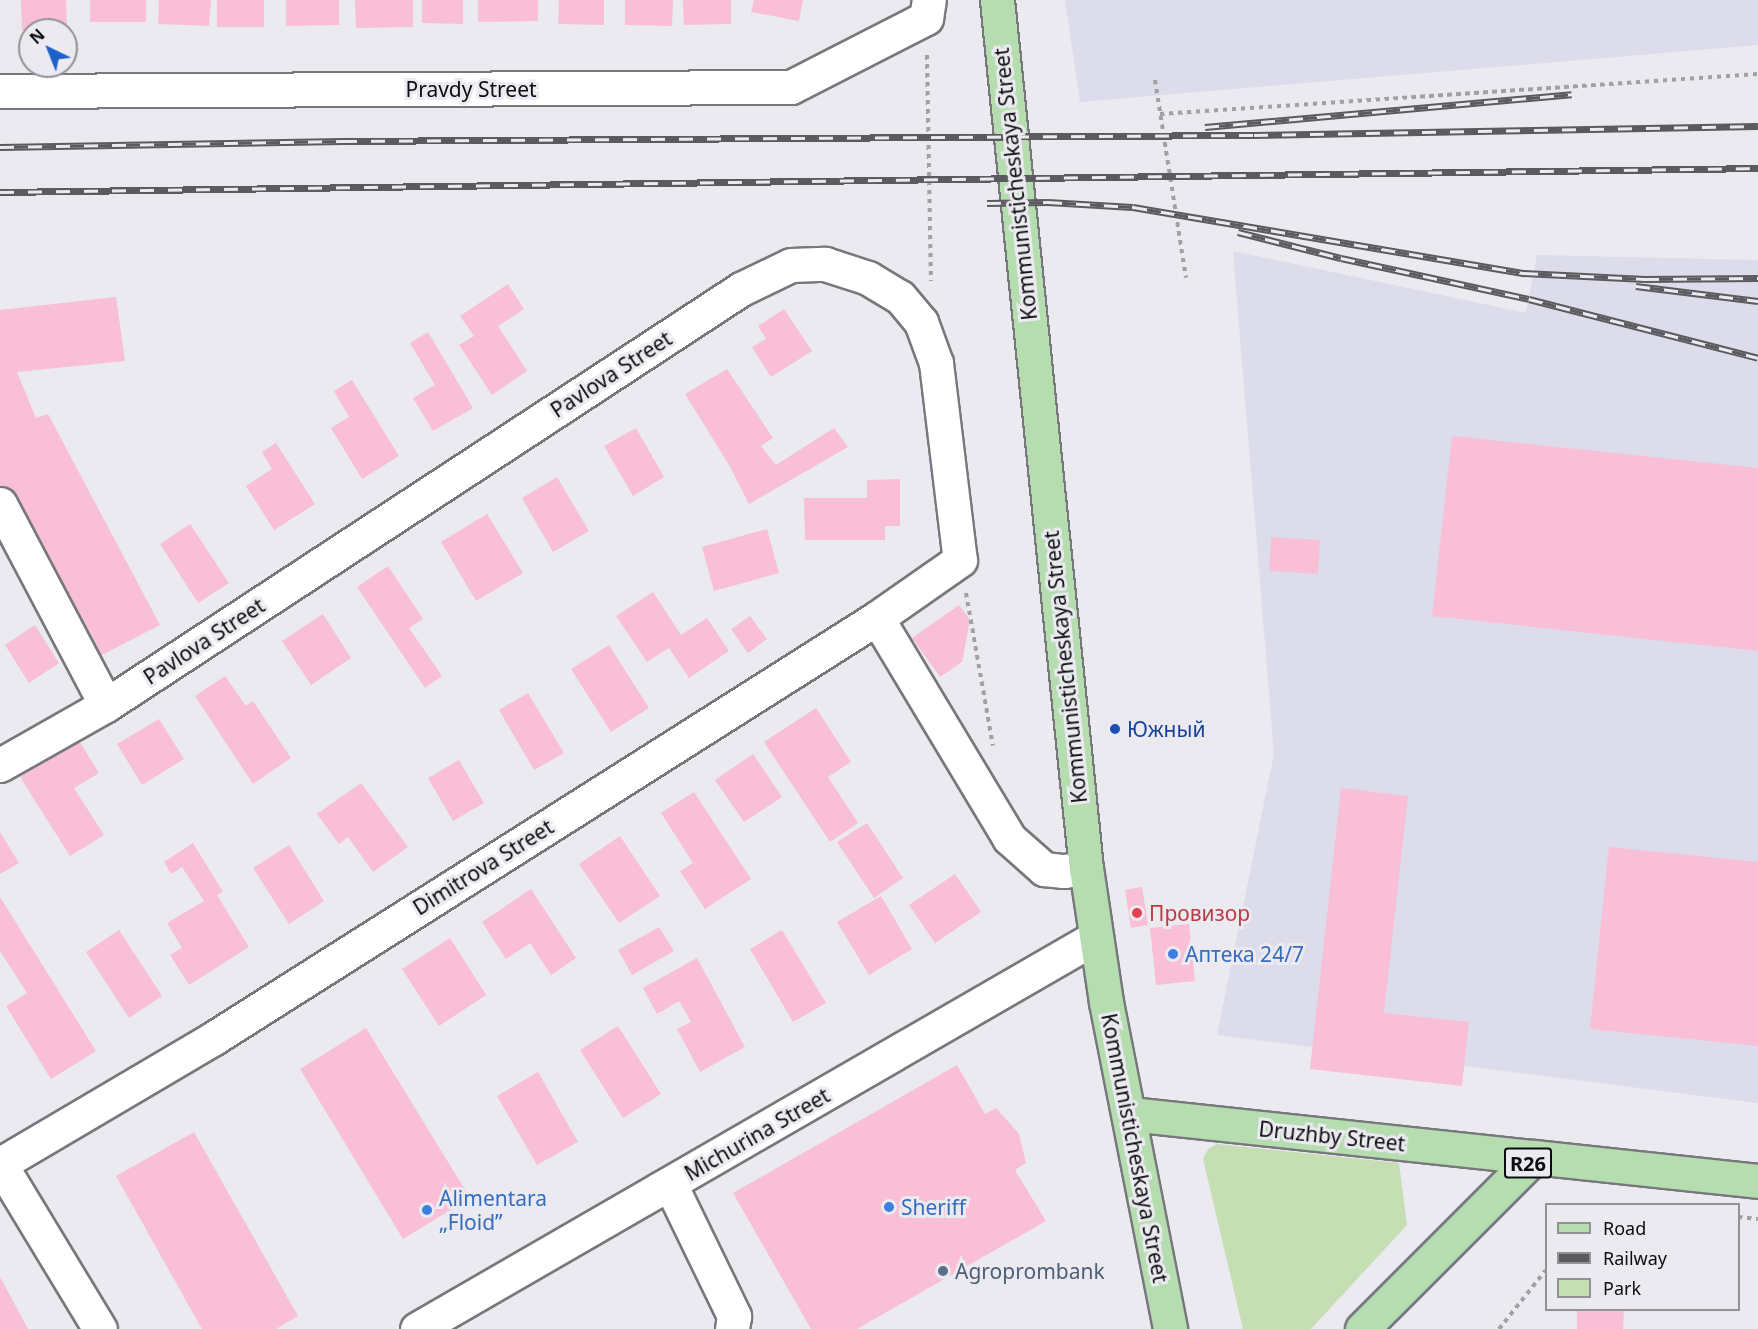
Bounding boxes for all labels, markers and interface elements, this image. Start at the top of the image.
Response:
north arrow [18,18,78,78]
text: N [25,24,49,49]
street label: Kommunisticheskaya Street [988,46,1042,322]
street label: Pravdy Street [405,76,537,102]
street label: Pavlova Street [546,325,676,423]
street label: Kommunisticheskaya Street [1038,529,1092,805]
street label: Pavlova Street [139,592,269,690]
place label: Южный [1127,716,1205,742]
marker: Южный [1108,722,1122,736]
street label: Dimitrova Street [408,814,558,920]
place label: Провизор [1149,900,1250,926]
marker: Провизор [1130,906,1144,920]
place label: Аптека 24/7 [1185,941,1304,967]
marker: Аптека 24/7 [1166,947,1180,961]
street label: Kommunisticheskaya Street [1096,1011,1174,1285]
street label: Michurina Street [680,1082,834,1186]
street label: Druzhby Street [1258,1116,1406,1156]
road number: R26 [1504,1146,1552,1180]
place label: Alimentara „Floid” [439,1185,547,1235]
place label: Sheriff [901,1194,966,1220]
marker: Sheriff [882,1200,896,1214]
marker: Alimentara „Floid” [420,1203,434,1217]
legend [1545,1203,1740,1311]
text: Road [1603,1216,1646,1240]
text: Railway [1603,1246,1667,1270]
place label: Agroprombank [955,1258,1105,1284]
marker: Agroprombank [936,1264,950,1278]
text: Park [1603,1276,1641,1300]

